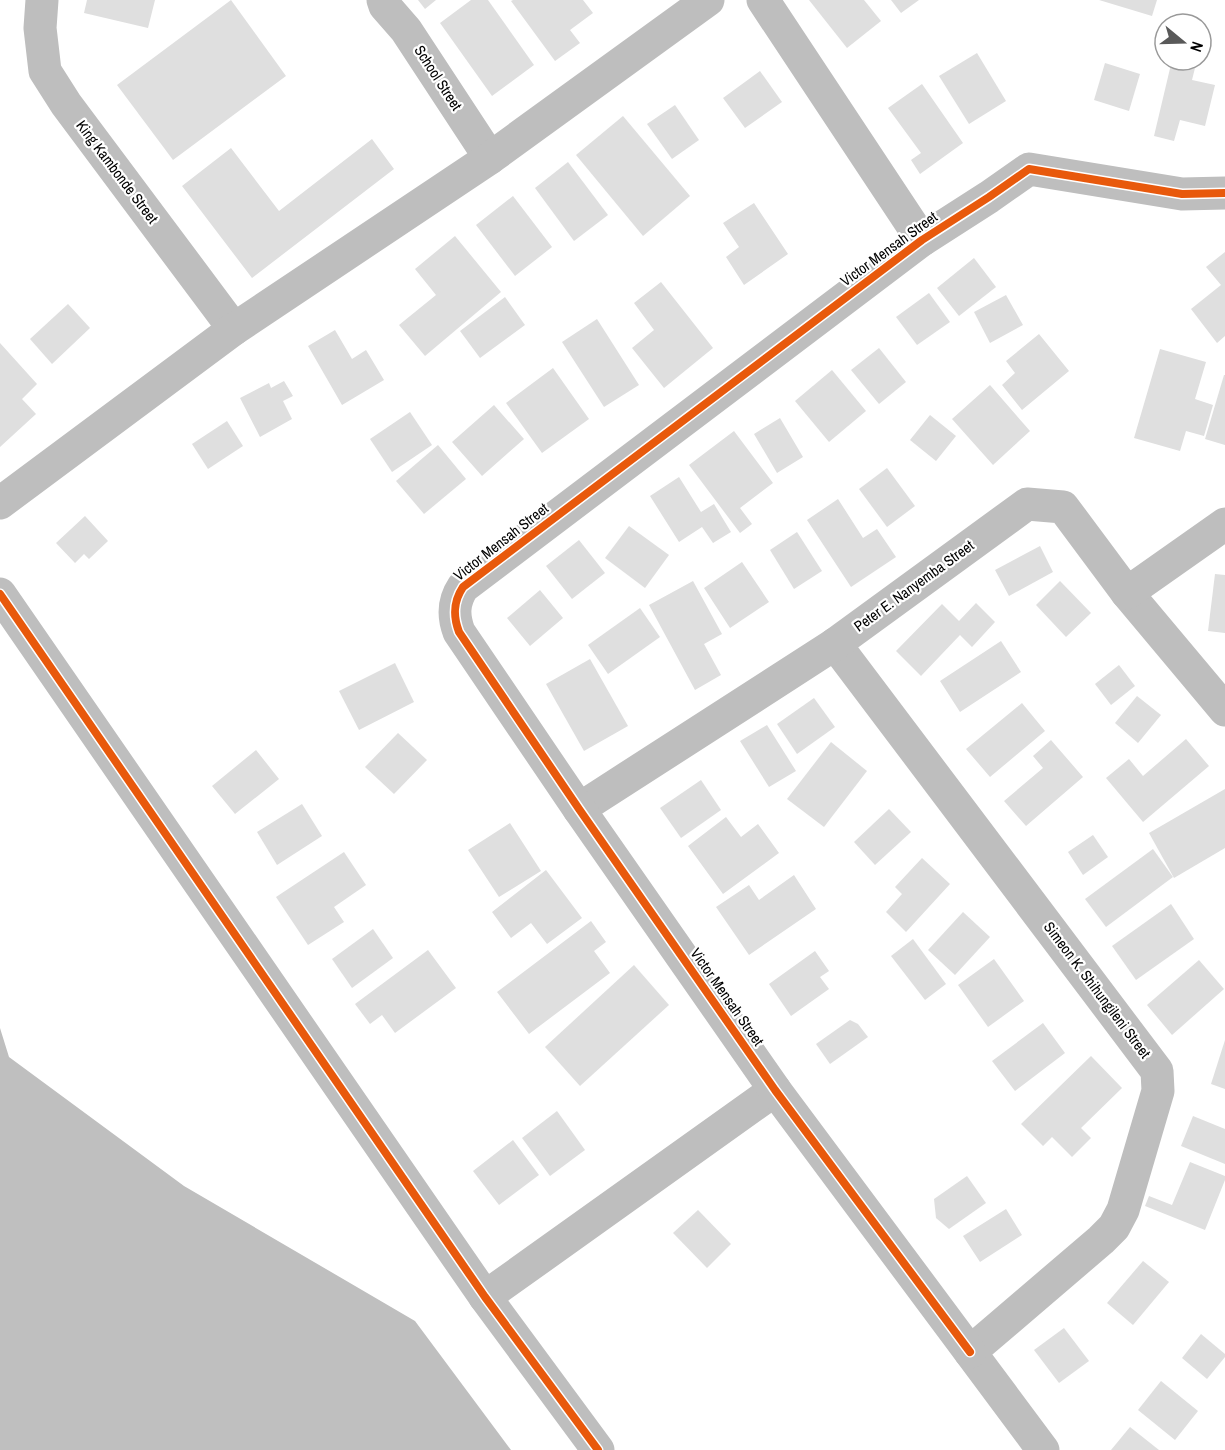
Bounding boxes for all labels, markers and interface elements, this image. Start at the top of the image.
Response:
north arrow [1153,12,1213,72]
text: N [1185,39,1209,55]
street label: School Street [409,41,468,115]
street label: King Kambonde Street [72,116,164,228]
street label: Victor Mensah Street [836,206,942,291]
street label: Victor Mensah Street [449,497,553,585]
street label: Peter E. Nanyemba Street [849,535,978,636]
street label: Simeon K. Shihungileni Street [1039,917,1156,1063]
street label: Victor Mensah Street [686,943,769,1050]

